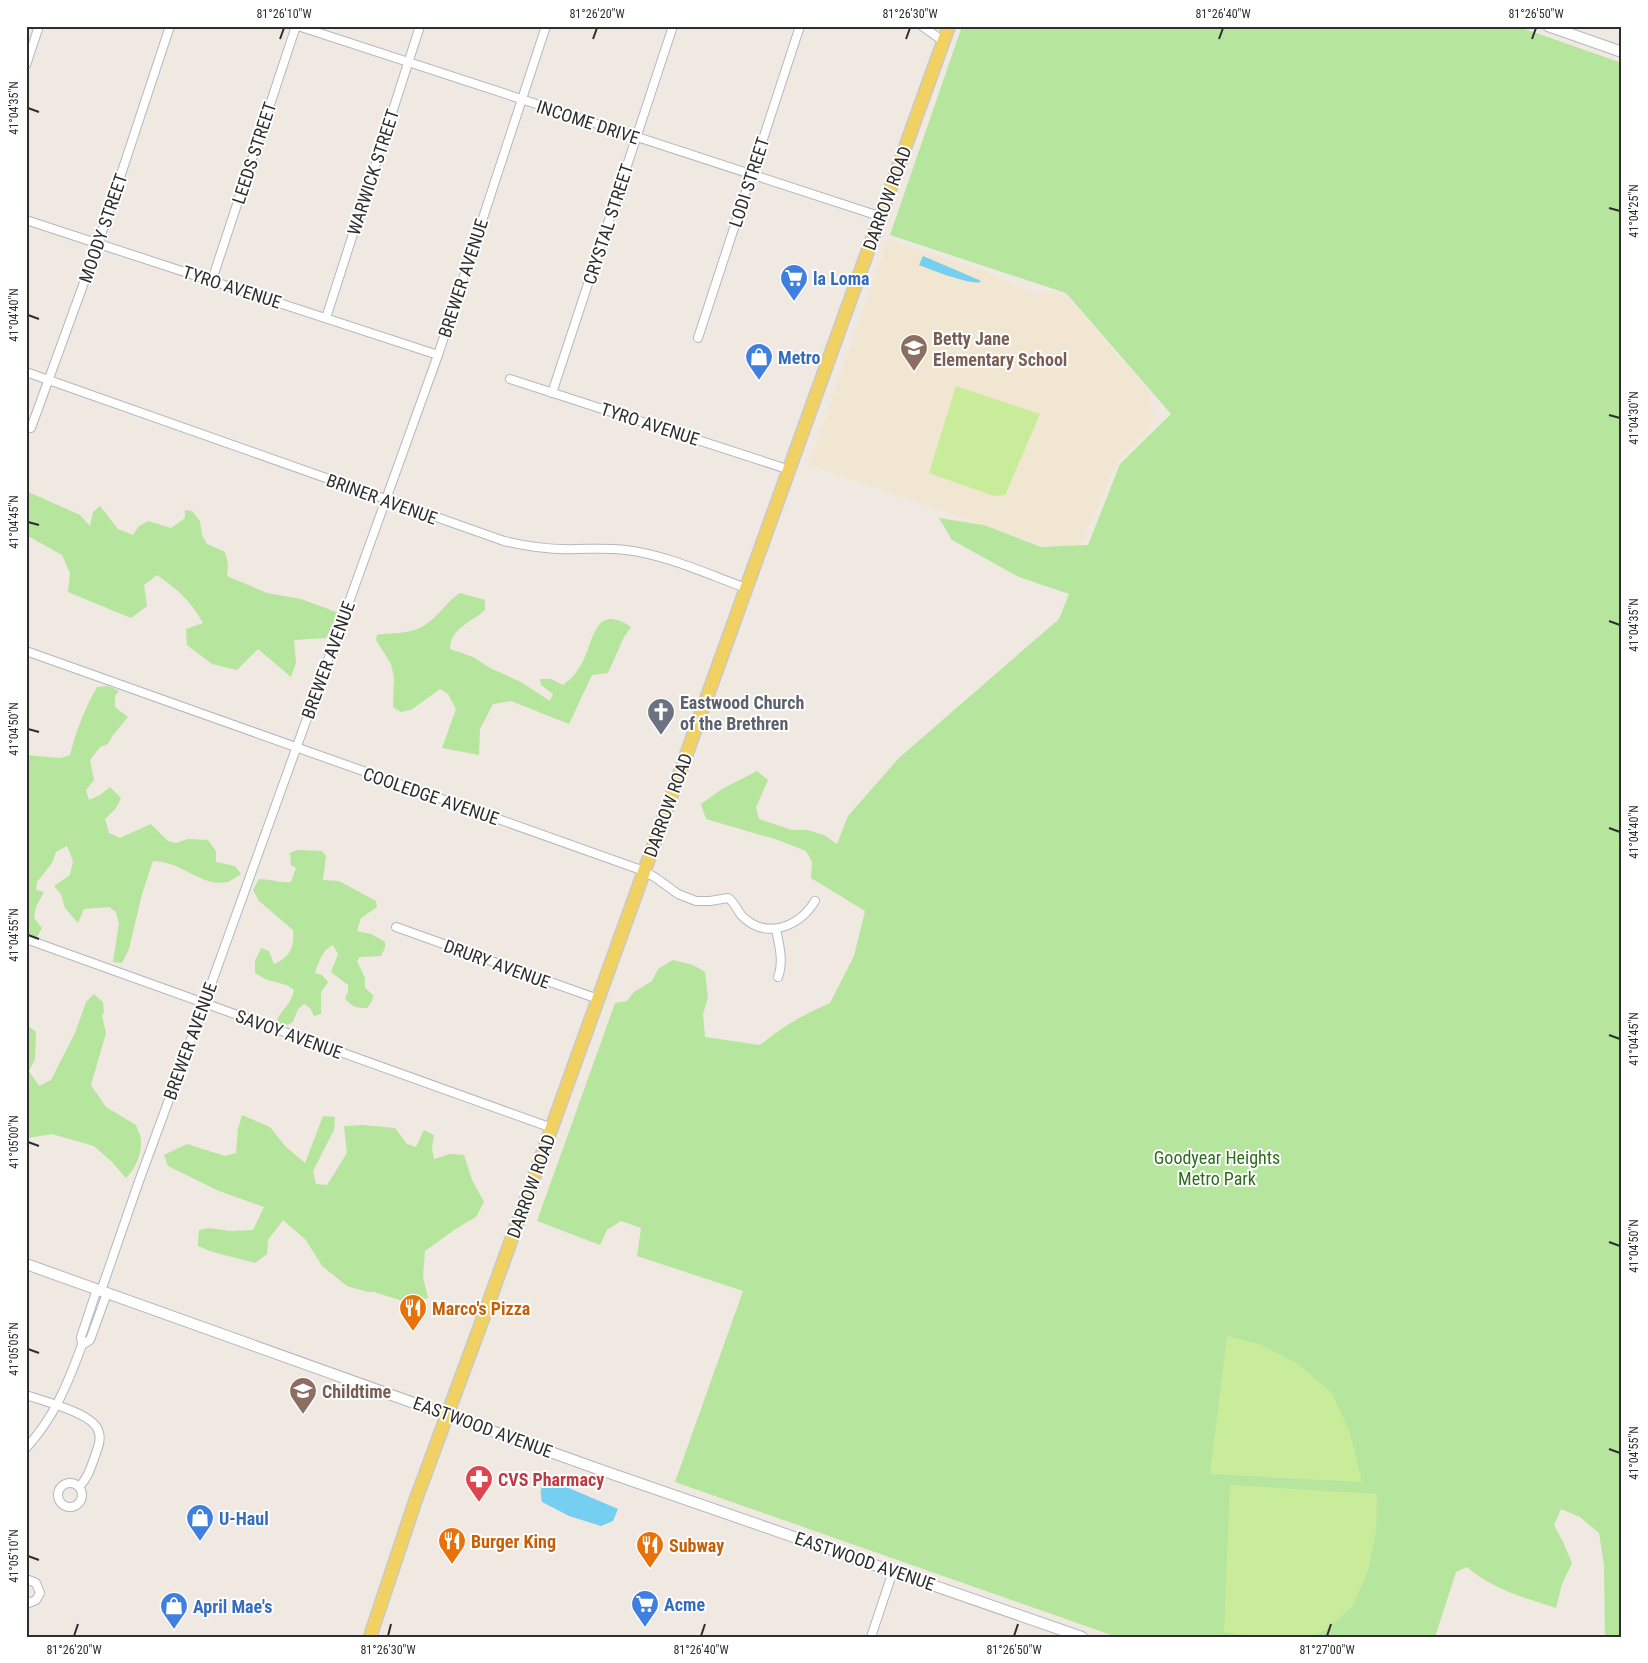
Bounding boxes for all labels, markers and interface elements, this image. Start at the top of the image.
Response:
text: 81°26'10"W [256,7,312,21]
text: 81°26'20"W [569,7,625,21]
text: 81°26'30"W [882,7,938,21]
text: 81°26'40"W [1195,7,1251,21]
text: 81°26'50"W [1508,7,1564,21]
text: 41°04'35"N [7,81,21,135]
street label: INCOME DRIVE [534,96,642,148]
street label: LEEDS STREET [228,99,280,207]
street label: WARWICK STREET [343,106,403,238]
street label: LODI STREET [725,134,773,230]
street label: DARROW ROAD [858,143,916,253]
street label: CRYSTAL STREET [579,161,637,287]
street label: MOODY STREET [74,170,132,286]
text: 41°04'25"N [1627,184,1641,238]
street label: BREWER AVENUE [434,216,492,340]
street label: TYRO AVENUE [180,261,284,313]
supermarket icon: la Loma [779,263,809,302]
place label: la Loma [813,268,870,289]
text: 41°04'40"N [7,288,21,342]
place label: Betty Jane Elementary School [933,328,1067,370]
school or university icon: Betty Jane Elementary School [899,333,929,372]
shop icon: Metro [744,342,774,381]
place label: Metro [778,347,820,368]
text: 41°04'30"N [1627,391,1641,445]
street label: TYRO AVENUE [598,398,702,450]
street label: BRINER AVENUE [324,469,440,529]
text: 41°04'45"N [7,495,21,549]
street label: BREWER AVENUE [297,598,359,722]
text: 41°04'35"N [1627,598,1641,652]
place label: Eastwood Church of the Brethren [680,692,804,734]
church icon: Eastwood Church of the Brethren [646,697,676,736]
text: 41°04'50"N [7,702,21,756]
street label: DARROW ROAD [639,750,697,860]
street label: COOLEDGE AVENUE [360,763,502,829]
text: 41°04'40"N [1627,805,1641,859]
text: 41°04'55"N [7,908,21,962]
street label: DRURY AVENUE [441,935,553,993]
street label: BREWER AVENUE [159,979,221,1103]
street label: SAVOY AVENUE [233,1005,345,1063]
text: 41°04'45"N [1627,1012,1641,1066]
text: 41°05'00"N [7,1115,21,1169]
street label: DARROW ROAD [502,1131,560,1241]
park label: Goodyear Heights Metro Park [1154,1147,1280,1189]
text: 41°04'50"N [1627,1219,1641,1273]
restaurant icon: Marco's Pizza [398,1293,428,1332]
place label: Marco's Pizza [432,1298,530,1319]
text: 41°05'05"N [7,1322,21,1376]
school or university icon: Childtime [288,1376,318,1415]
place label: Childtime [322,1381,392,1402]
street label: EASTWOOD AVENUE [410,1392,556,1462]
text: 41°04'55"N [1627,1426,1641,1480]
pharmacy icon: CVS Pharmacy [464,1464,494,1503]
place label: CVS Pharmacy [498,1469,604,1490]
shop icon: U-Haul [185,1503,215,1542]
place label: U-Haul [219,1508,269,1529]
restaurant icon: Burger King [437,1526,467,1565]
street label: EASTWOOD AVENUE [792,1527,938,1595]
text: 41°05'10"N [7,1529,21,1583]
restaurant icon: Subway [635,1530,665,1569]
place label: Burger King [471,1531,556,1552]
place label: Subway [669,1535,724,1556]
supermarket icon: Acme [630,1589,660,1628]
shop icon: April Mae's [159,1591,189,1630]
place label: Acme [664,1594,705,1615]
place label: April Mae's [193,1596,272,1617]
text: 81°26'20"W [46,1643,102,1657]
text: 81°26'30"W [360,1643,416,1657]
text: 81°26'40"W [673,1643,729,1657]
text: 81°26'50"W [986,1643,1042,1657]
text: 81°27'00"W [1299,1643,1355,1657]

